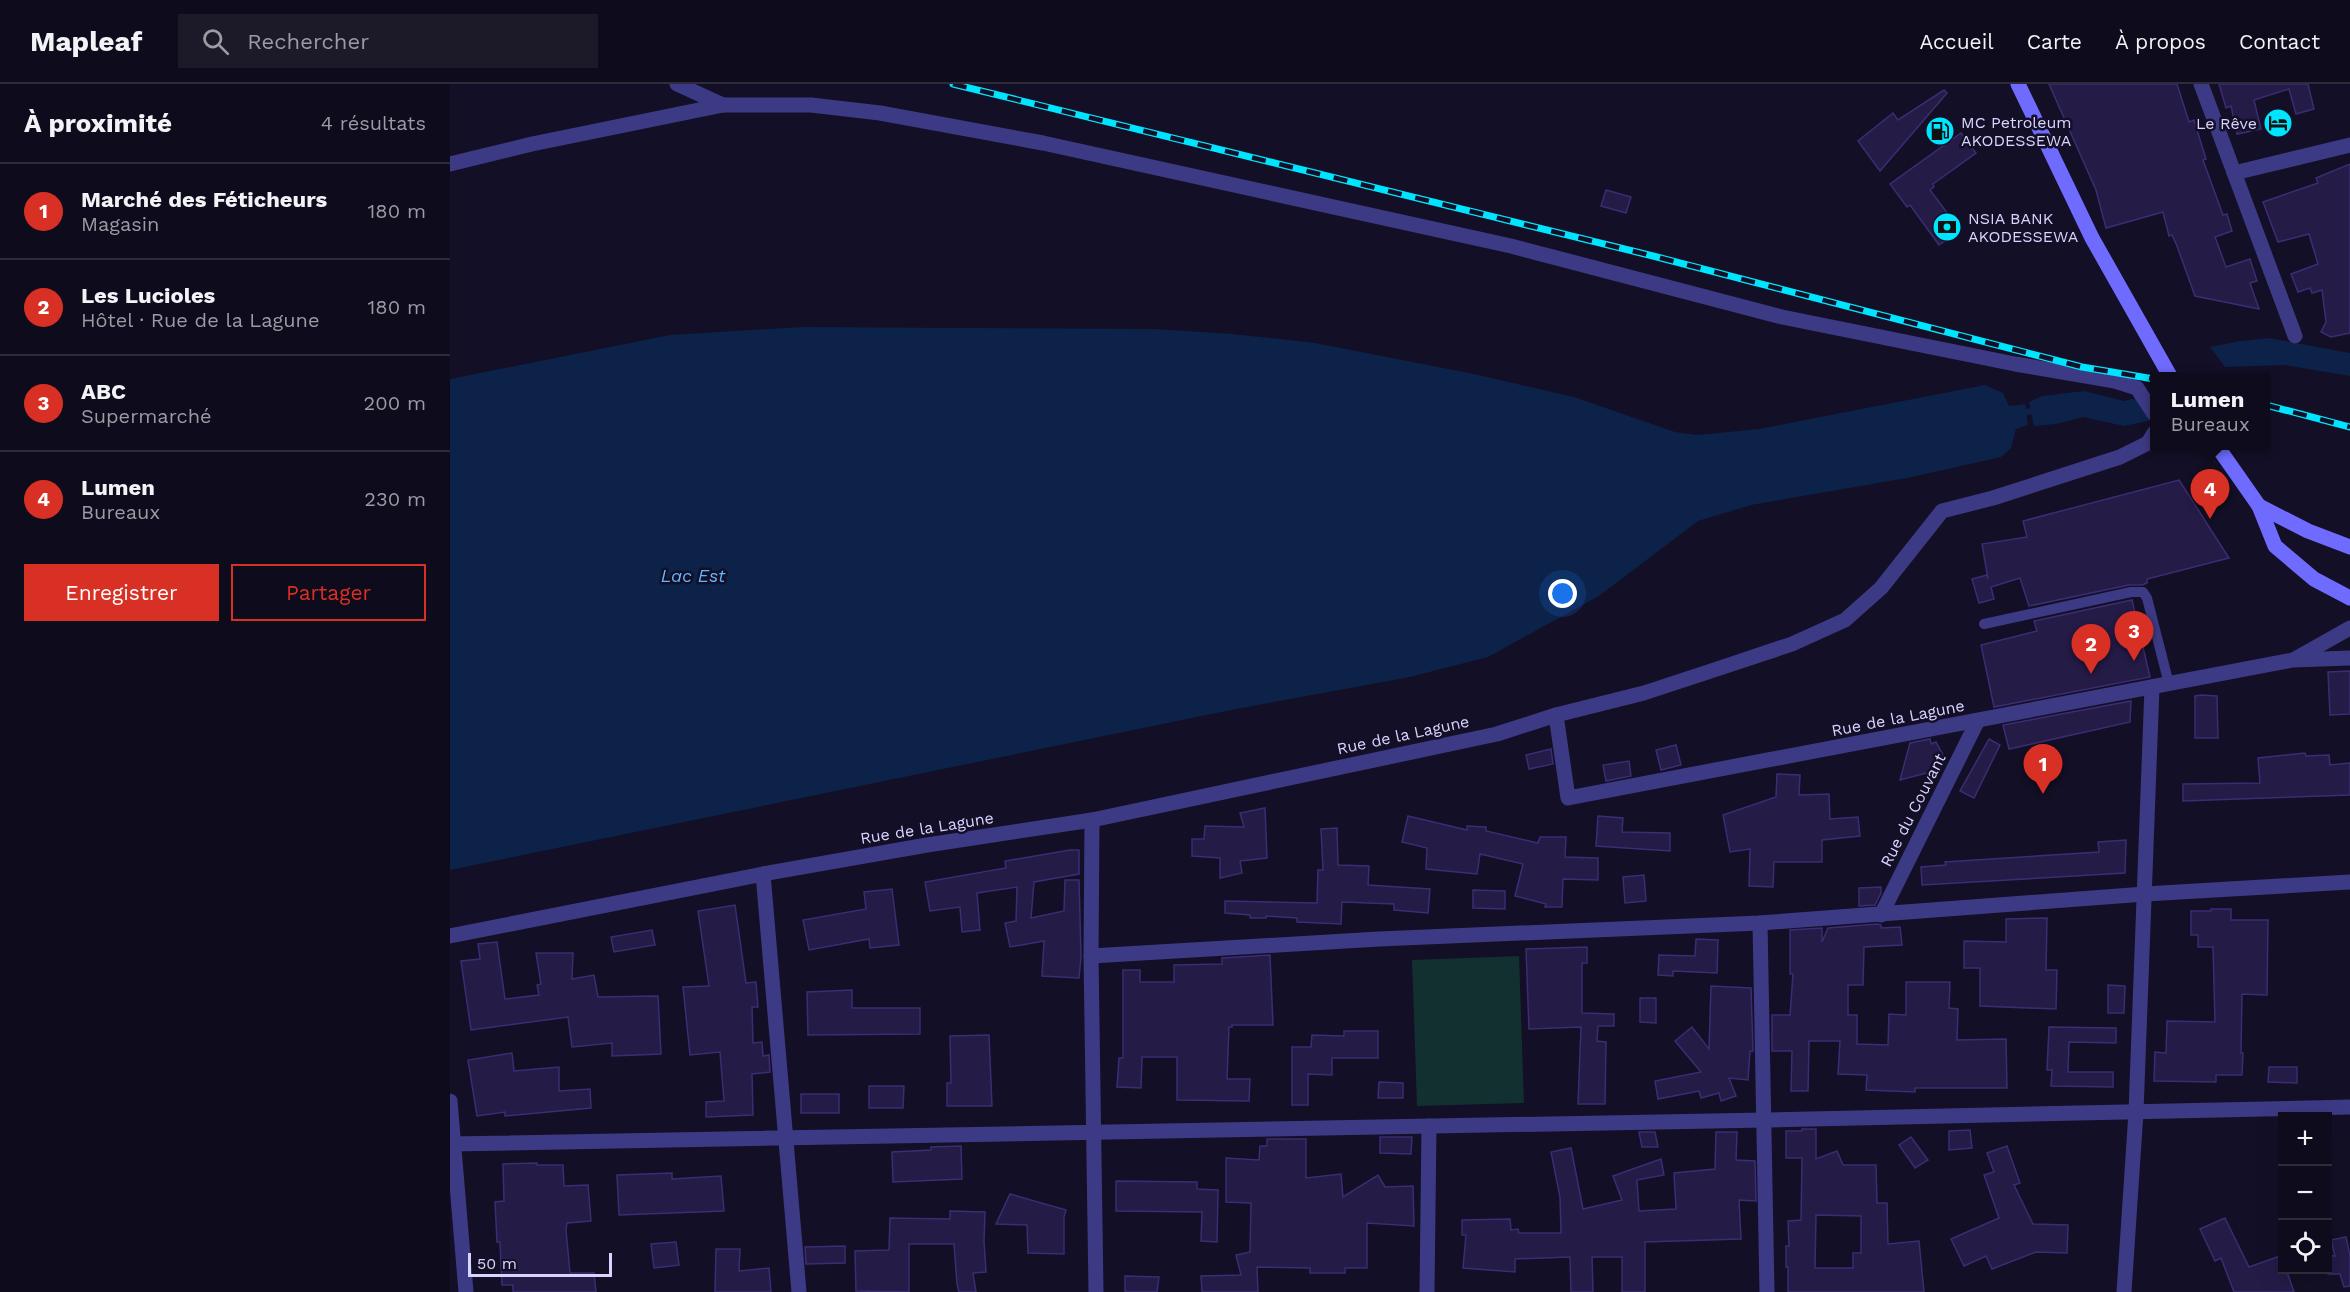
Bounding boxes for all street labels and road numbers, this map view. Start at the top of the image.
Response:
street label: Rue de la Lagune [1830,696,1966,740]
street label: Rue de la Lagune [1335,712,1471,758]
street label: Rue du Couvant [1876,750,1950,870]
street label: Rue de la Lagune [859,808,995,848]

